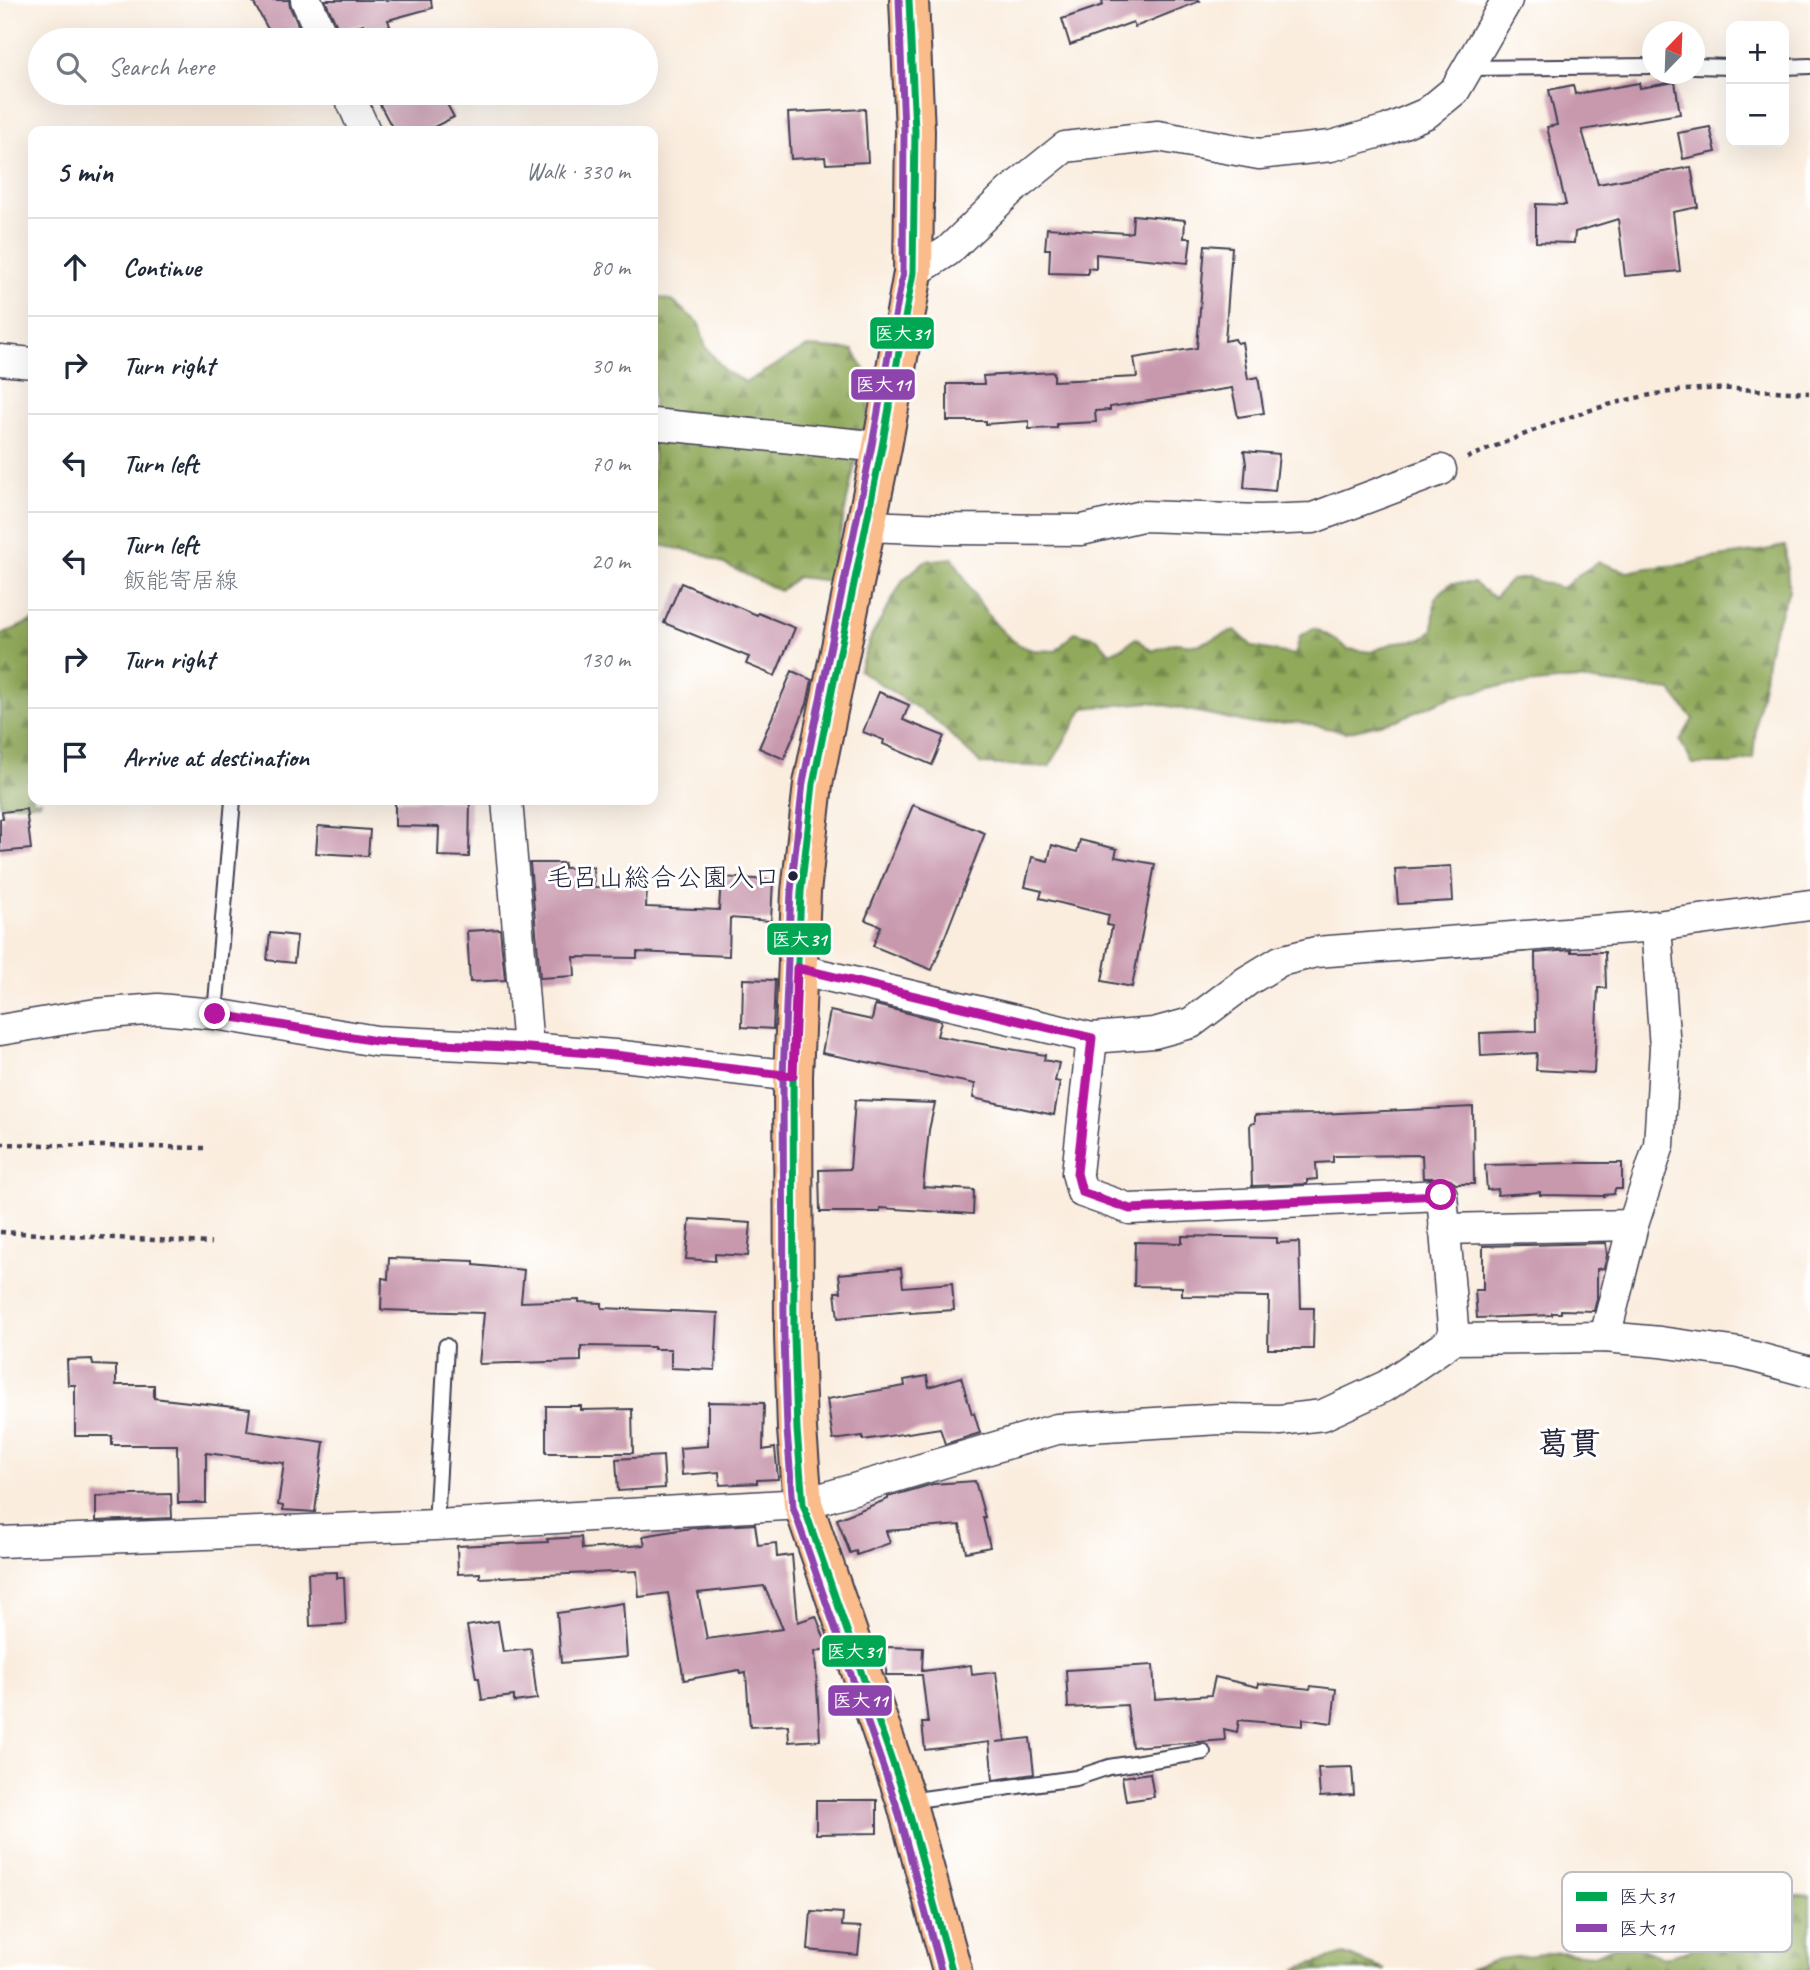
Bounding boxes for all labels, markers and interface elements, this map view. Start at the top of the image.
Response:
north arrow [1642,21,1705,84]
map controls [1726,21,1789,147]
button: + [1726,21,1789,84]
search box [28,28,658,105]
icon: search [52,48,90,86]
text: Search here [108,50,214,83]
button: − [1726,84,1789,147]
text: 5 min [56,153,113,191]
text: Walk · 330 m [526,157,630,186]
icon: ahead [56,248,94,286]
text: Continue [123,251,201,284]
text: 80 m [591,253,630,282]
line badge: 医大31 [869,316,935,350]
text: 医大31 [874,322,932,346]
icon: right [56,346,94,384]
text: Turn right [123,349,214,382]
text: 30 m [591,351,630,380]
line badge: 医大11 [850,368,916,401]
text: 医大11 [855,373,913,397]
icon: left [56,444,94,482]
text: Turn left [123,447,198,480]
text: 70 m [591,449,630,478]
text: Turn left [123,528,198,561]
icon: left [56,542,94,580]
text: 20 m [591,547,630,576]
text: 飯能寄居線 [123,566,238,595]
icon: right [56,640,94,678]
text: Turn right [123,643,214,676]
text: 130 m [581,645,630,674]
icon: arrive [56,738,94,776]
text: Arrive at destination [123,741,309,774]
place label: 毛呂山総合公園入口 [546,861,780,894]
marker: 毛呂山総合公園入口 [786,869,800,883]
line badge: 医大31 [766,922,832,956]
text: 医大31 [771,928,829,952]
route end [199,998,230,1029]
route start [1425,1179,1456,1210]
district label: 葛貫 [1537,1423,1601,1464]
line badge: 医大31 [821,1634,887,1668]
text: 医大31 [826,1640,884,1664]
line badge: 医大11 [827,1684,893,1717]
text: 医大11 [832,1689,890,1713]
legend [1562,1872,1792,1952]
text: 医大31 [1619,1885,1676,1909]
text: 医大11 [1619,1917,1676,1941]

